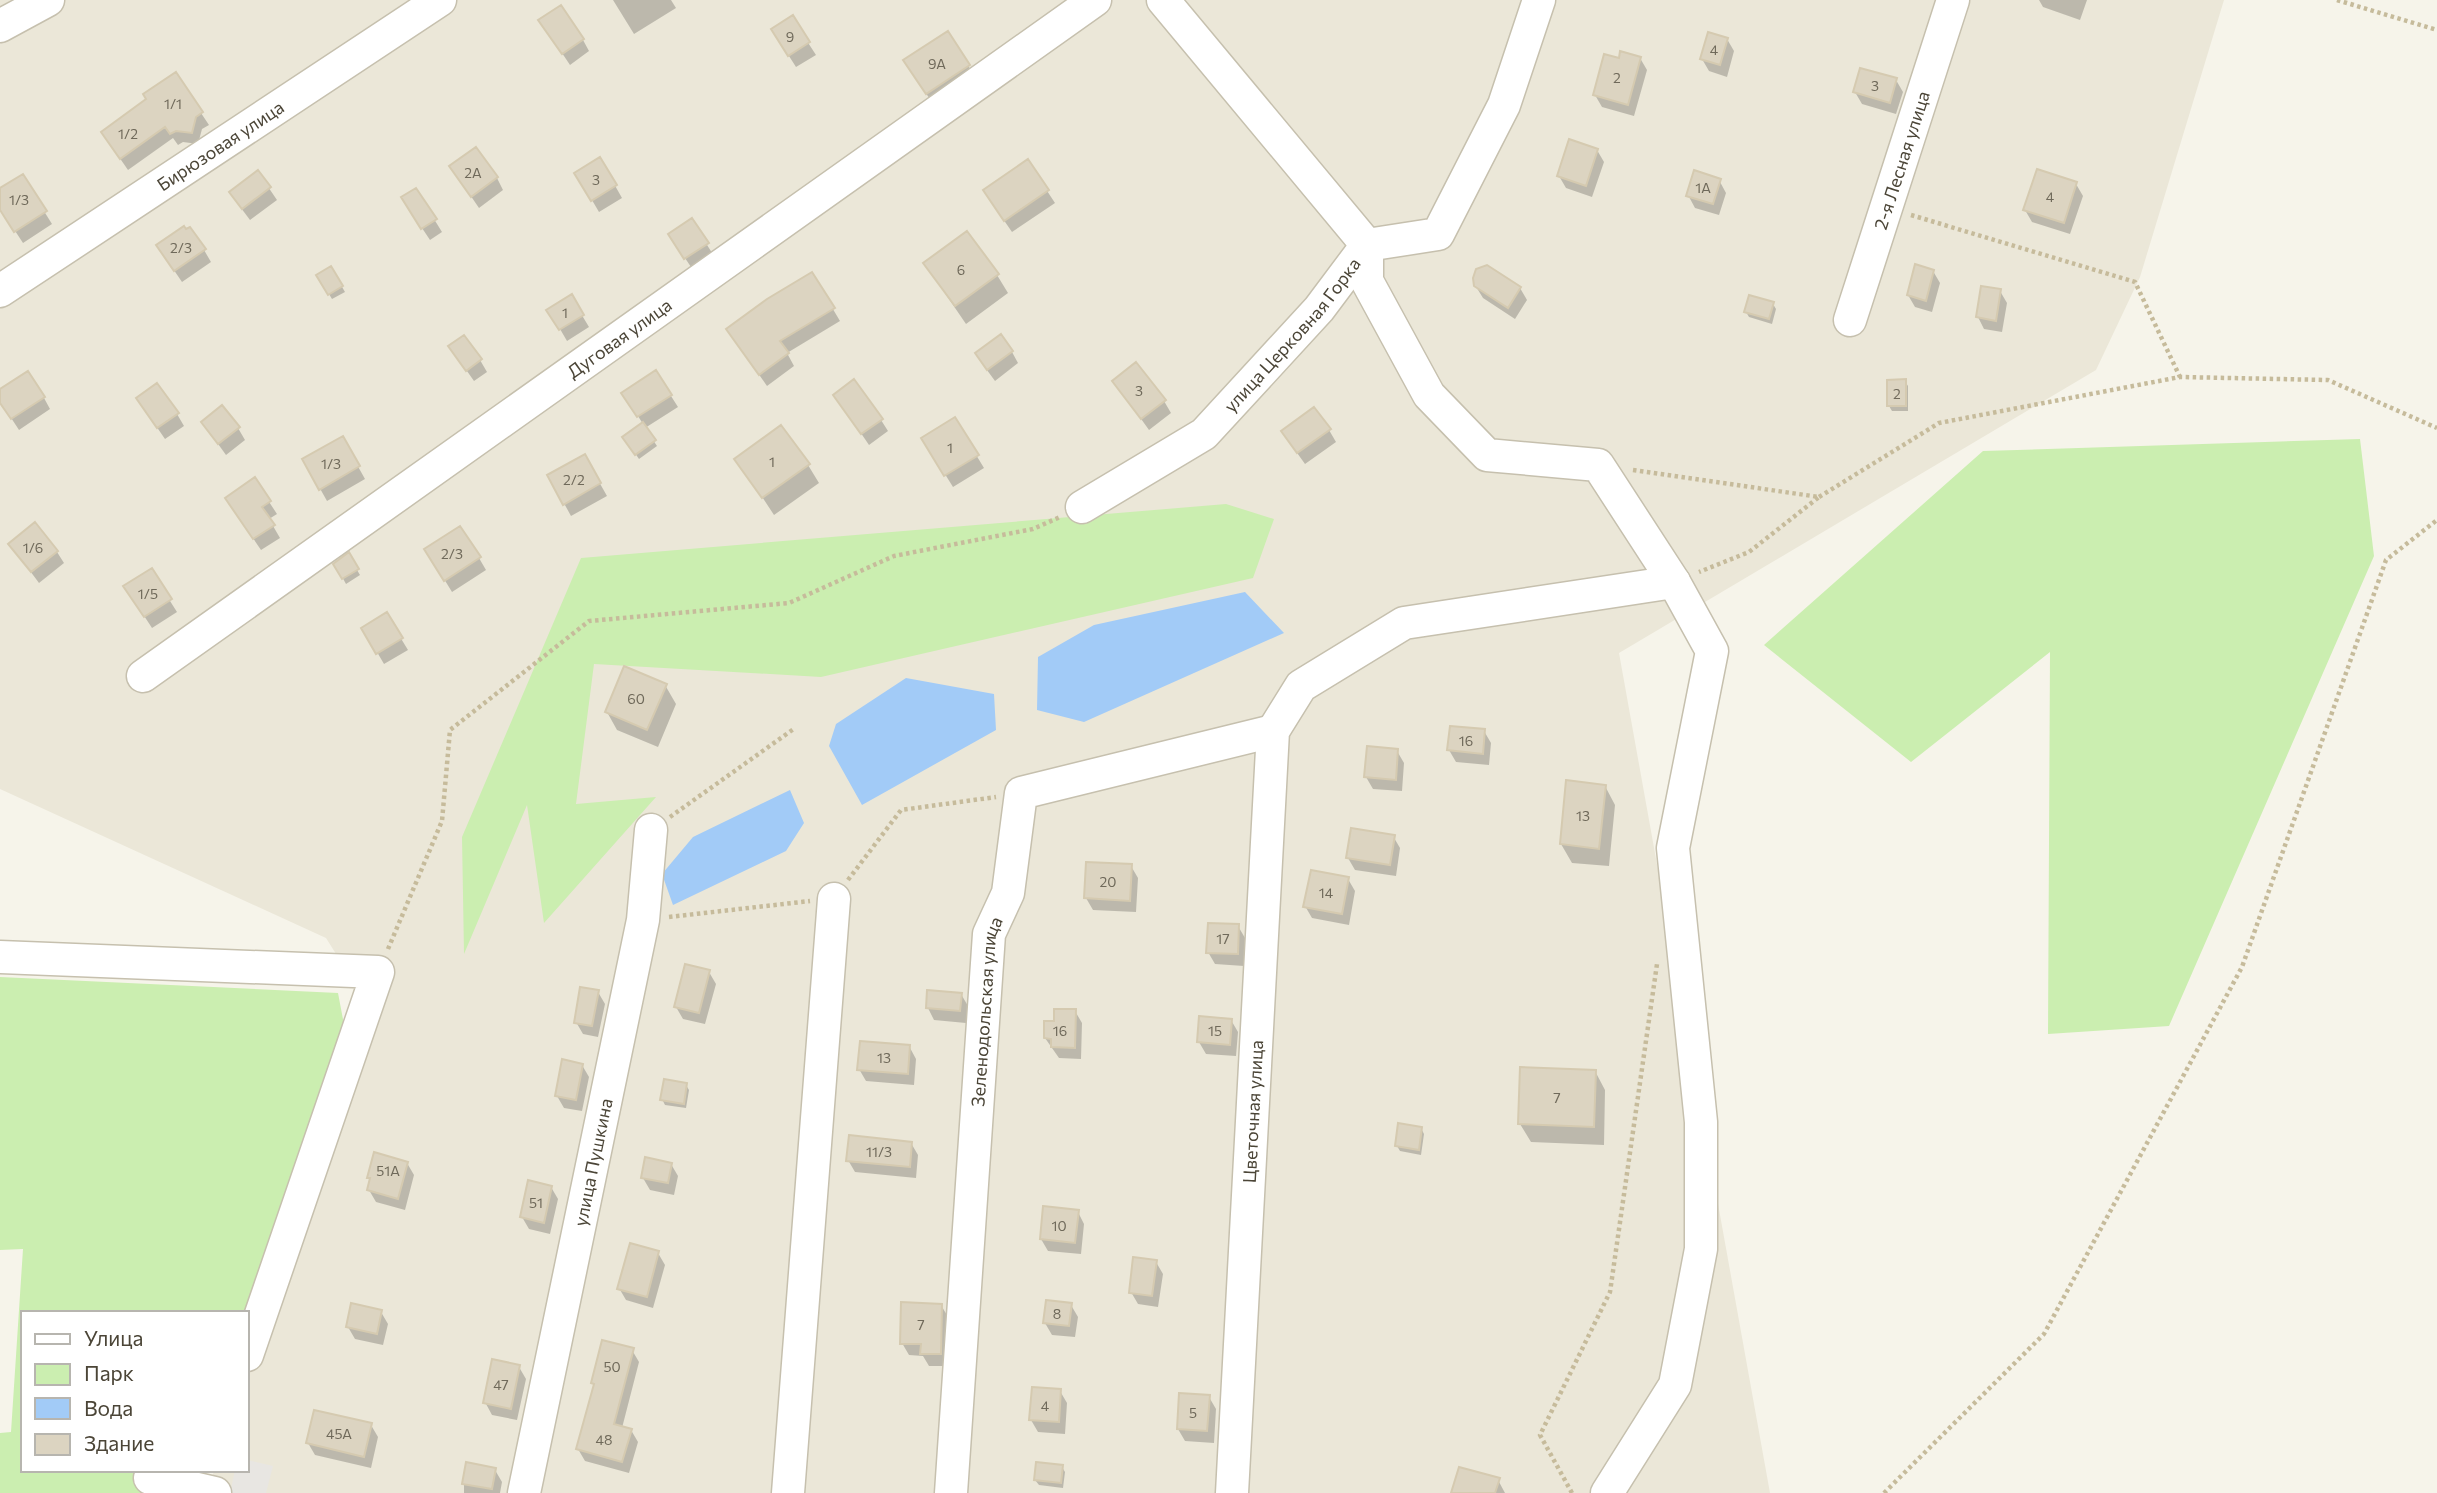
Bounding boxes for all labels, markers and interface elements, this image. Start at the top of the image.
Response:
house number: 9 [786,28,794,45]
house number: 4 [1710,41,1719,58]
house number: 9А [928,55,946,72]
house number: 2 [1613,69,1621,86]
house number: 3 [1871,77,1879,94]
street label: 2-я Лесная улица [1869,88,1934,232]
house number: 1/1 [164,95,182,112]
street label: Бирюзовая улица [153,96,288,195]
house number: 1/2 [118,125,138,142]
house number: 2А [464,164,482,181]
house number: 3 [592,171,600,188]
house number: 1А [1695,179,1711,196]
house number: 4 [2046,188,2055,205]
house number: 1/3 [9,191,29,208]
house number: 2/3 [170,239,192,256]
street label: улица Церковная Горка [1219,253,1365,416]
house number: 6 [957,261,965,278]
street label: Дуговая улица [563,293,676,382]
house number: 1 [562,304,568,321]
house number: 3 [1135,382,1143,399]
house number: 2 [1893,385,1901,402]
house number: 1 [947,439,953,456]
house number: 1 [769,453,775,470]
house number: 1/3 [321,455,341,472]
house number: 2/2 [563,471,585,488]
house number: 1/6 [23,539,43,556]
house number: 2/3 [441,545,463,562]
house number: 1/5 [138,585,158,602]
house number: 60 [627,690,645,707]
house number: 16 [1459,732,1473,749]
house number: 13 [1576,807,1590,824]
house number: 20 [1100,873,1116,890]
house number: 14 [1319,884,1334,901]
street label: Зеленодольская улица [966,913,1007,1107]
house number: 17 [1216,930,1230,947]
house number: 16 [1053,1022,1067,1039]
house number: 15 [1208,1022,1222,1039]
street label: Цветочная улица [1238,1039,1267,1184]
house number: 13 [877,1049,891,1066]
house number: 7 [1553,1089,1561,1106]
street label: улица Пушкина [569,1096,617,1228]
house number: 11/3 [866,1143,892,1160]
house number: 51А [376,1162,400,1179]
house number: 51 [529,1194,543,1211]
house number: 10 [1051,1217,1067,1234]
house number: 8 [1053,1305,1061,1322]
legend [21,1311,248,1472]
house number: 7 [917,1316,925,1333]
text: Улица [84,1325,143,1350]
house number: 50 [603,1358,621,1375]
text: Парк [84,1360,134,1385]
house number: 47 [493,1376,509,1393]
text: Вода [84,1395,133,1420]
house number: 4 [1041,1397,1050,1414]
house number: 5 [1189,1404,1197,1421]
house number: 45А [326,1425,352,1442]
text: Здание [84,1430,154,1455]
house number: 48 [596,1431,612,1448]

